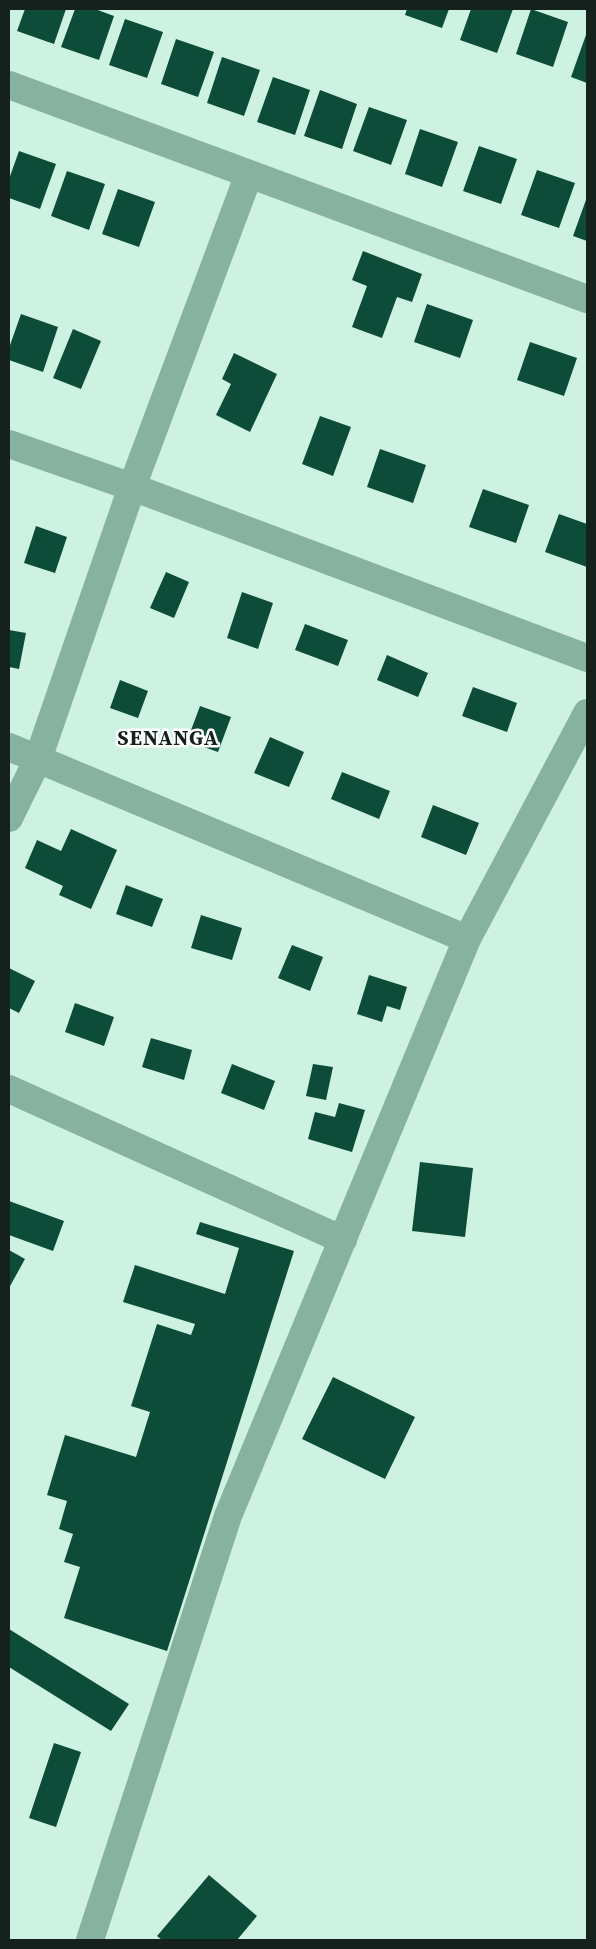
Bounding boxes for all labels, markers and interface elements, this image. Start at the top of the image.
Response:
district label: SENANGA [116,727,220,753]

